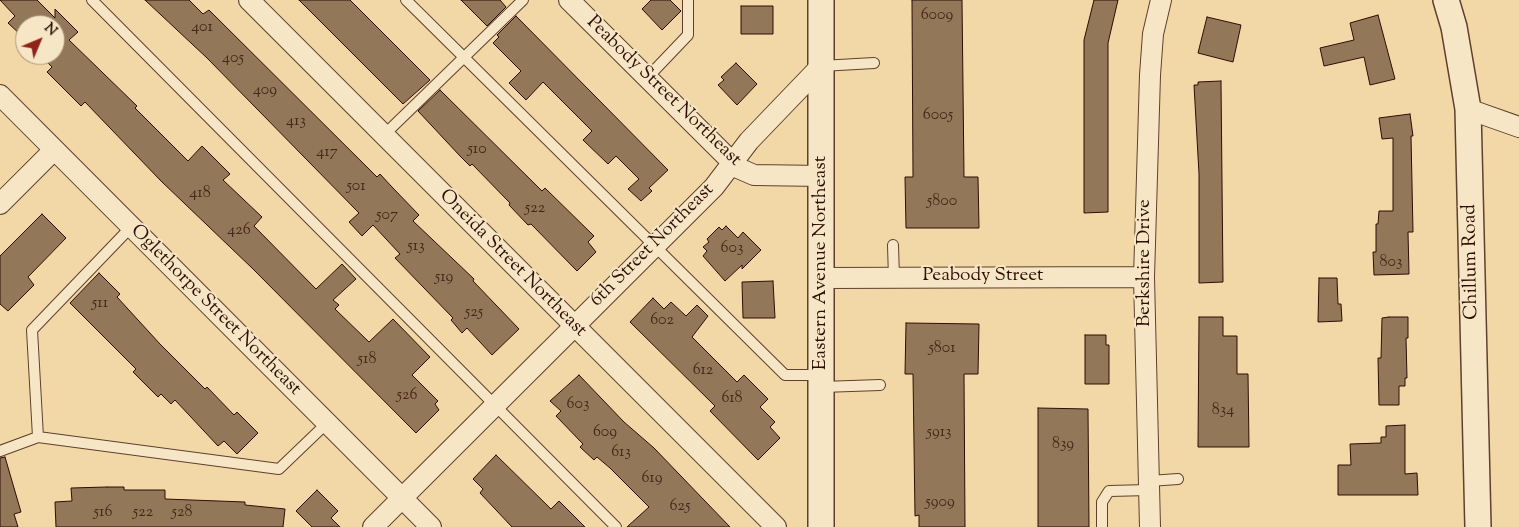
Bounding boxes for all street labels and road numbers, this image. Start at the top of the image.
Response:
street label: Peabody Street Northeast [581,12,745,172]
street label: Eastern Avenue Northeast [811,156,833,370]
street label: 6th Street Northeast [586,179,720,313]
street label: Oneida Street Northeast [433,185,591,343]
street label: Berkshire Drive [1135,199,1157,327]
street label: Chillum Road [1460,204,1484,320]
street label: Oglethorpe Street Northeast [125,221,305,401]
street label: Peabody Street [922,266,1044,288]

